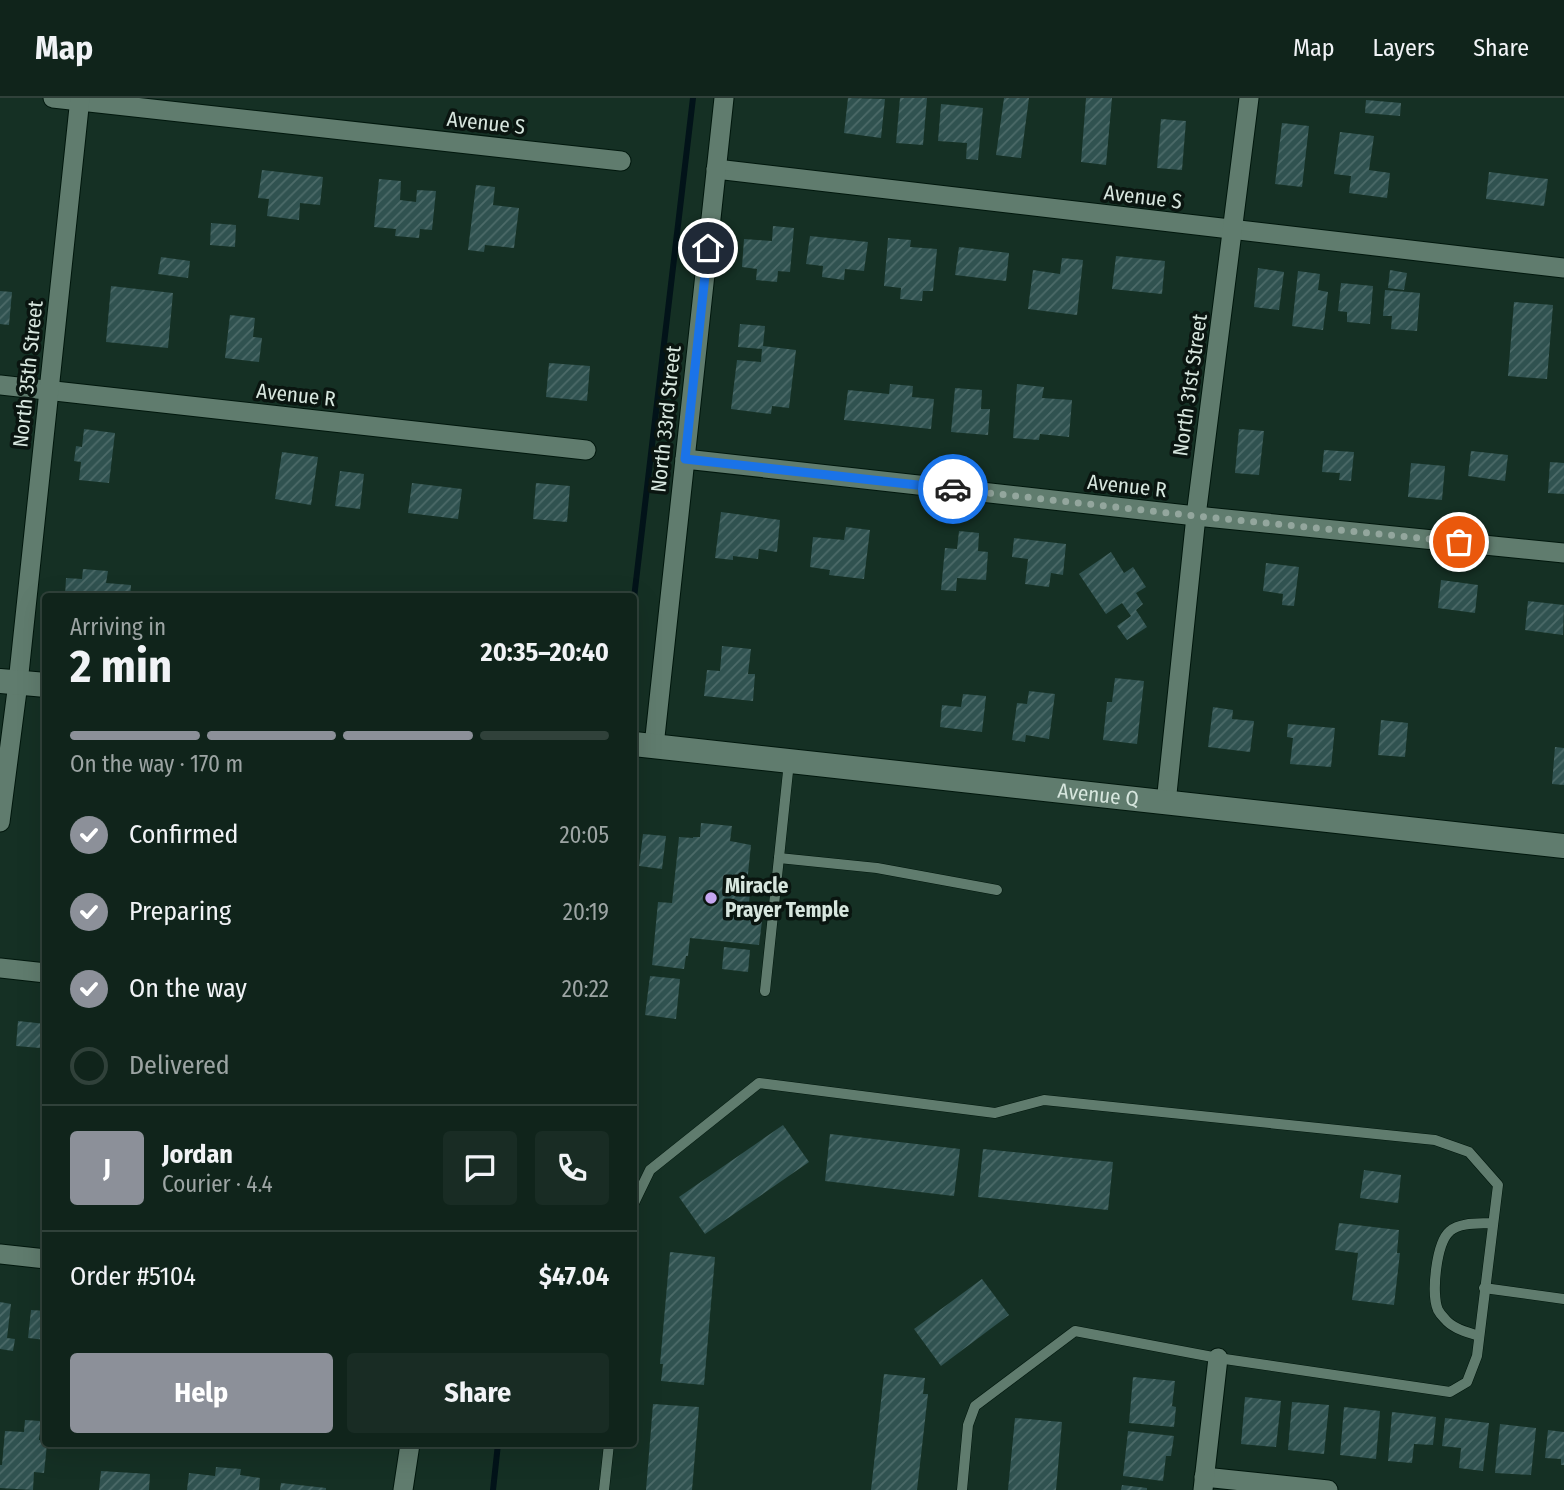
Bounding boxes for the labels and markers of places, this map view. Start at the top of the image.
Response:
pin [678,218,738,278]
pin [1429,512,1489,572]
place label: Miracle Prayer Temple [725,873,850,923]
marker: Miracle Prayer Temple [703,890,719,906]

